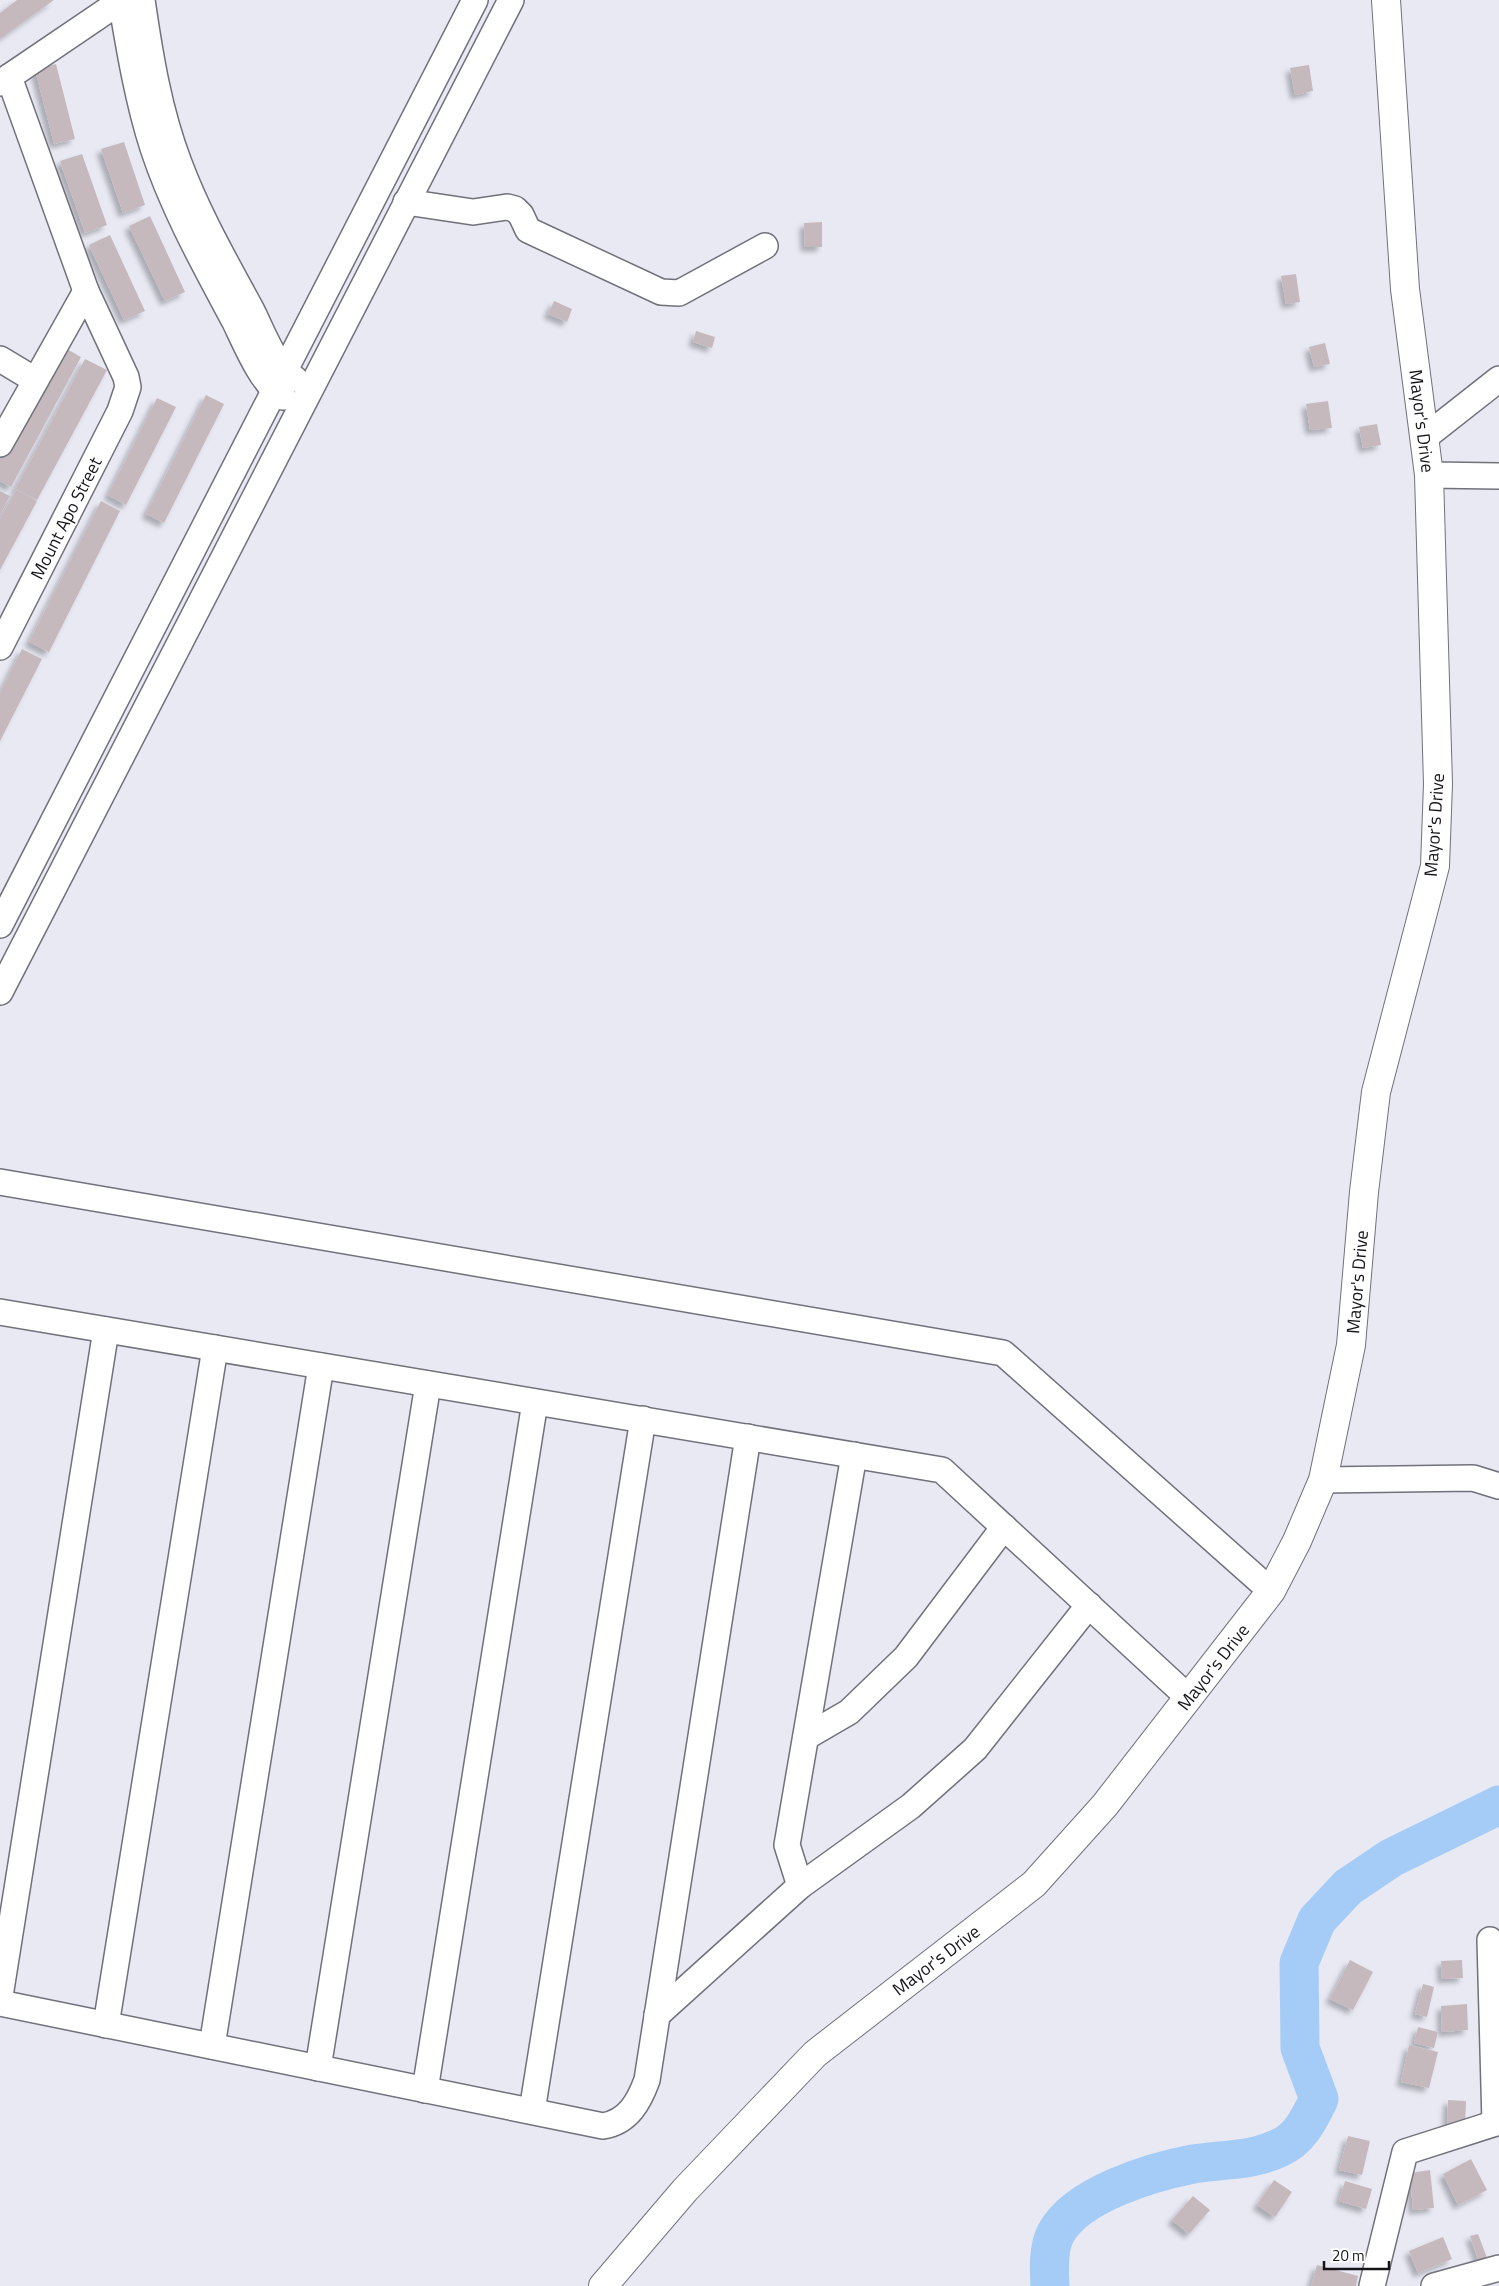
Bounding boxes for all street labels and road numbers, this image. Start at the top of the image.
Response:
street label: Mayor's Drive [1402,368,1442,474]
street label: Mount Apo Street [24,452,109,584]
street label: Mayor's Drive [1417,772,1451,878]
street label: Mayor's Drive [1339,1229,1375,1335]
street label: Mayor's Drive [1170,1618,1256,1716]
street label: Mayor's Drive [886,1918,986,2002]

